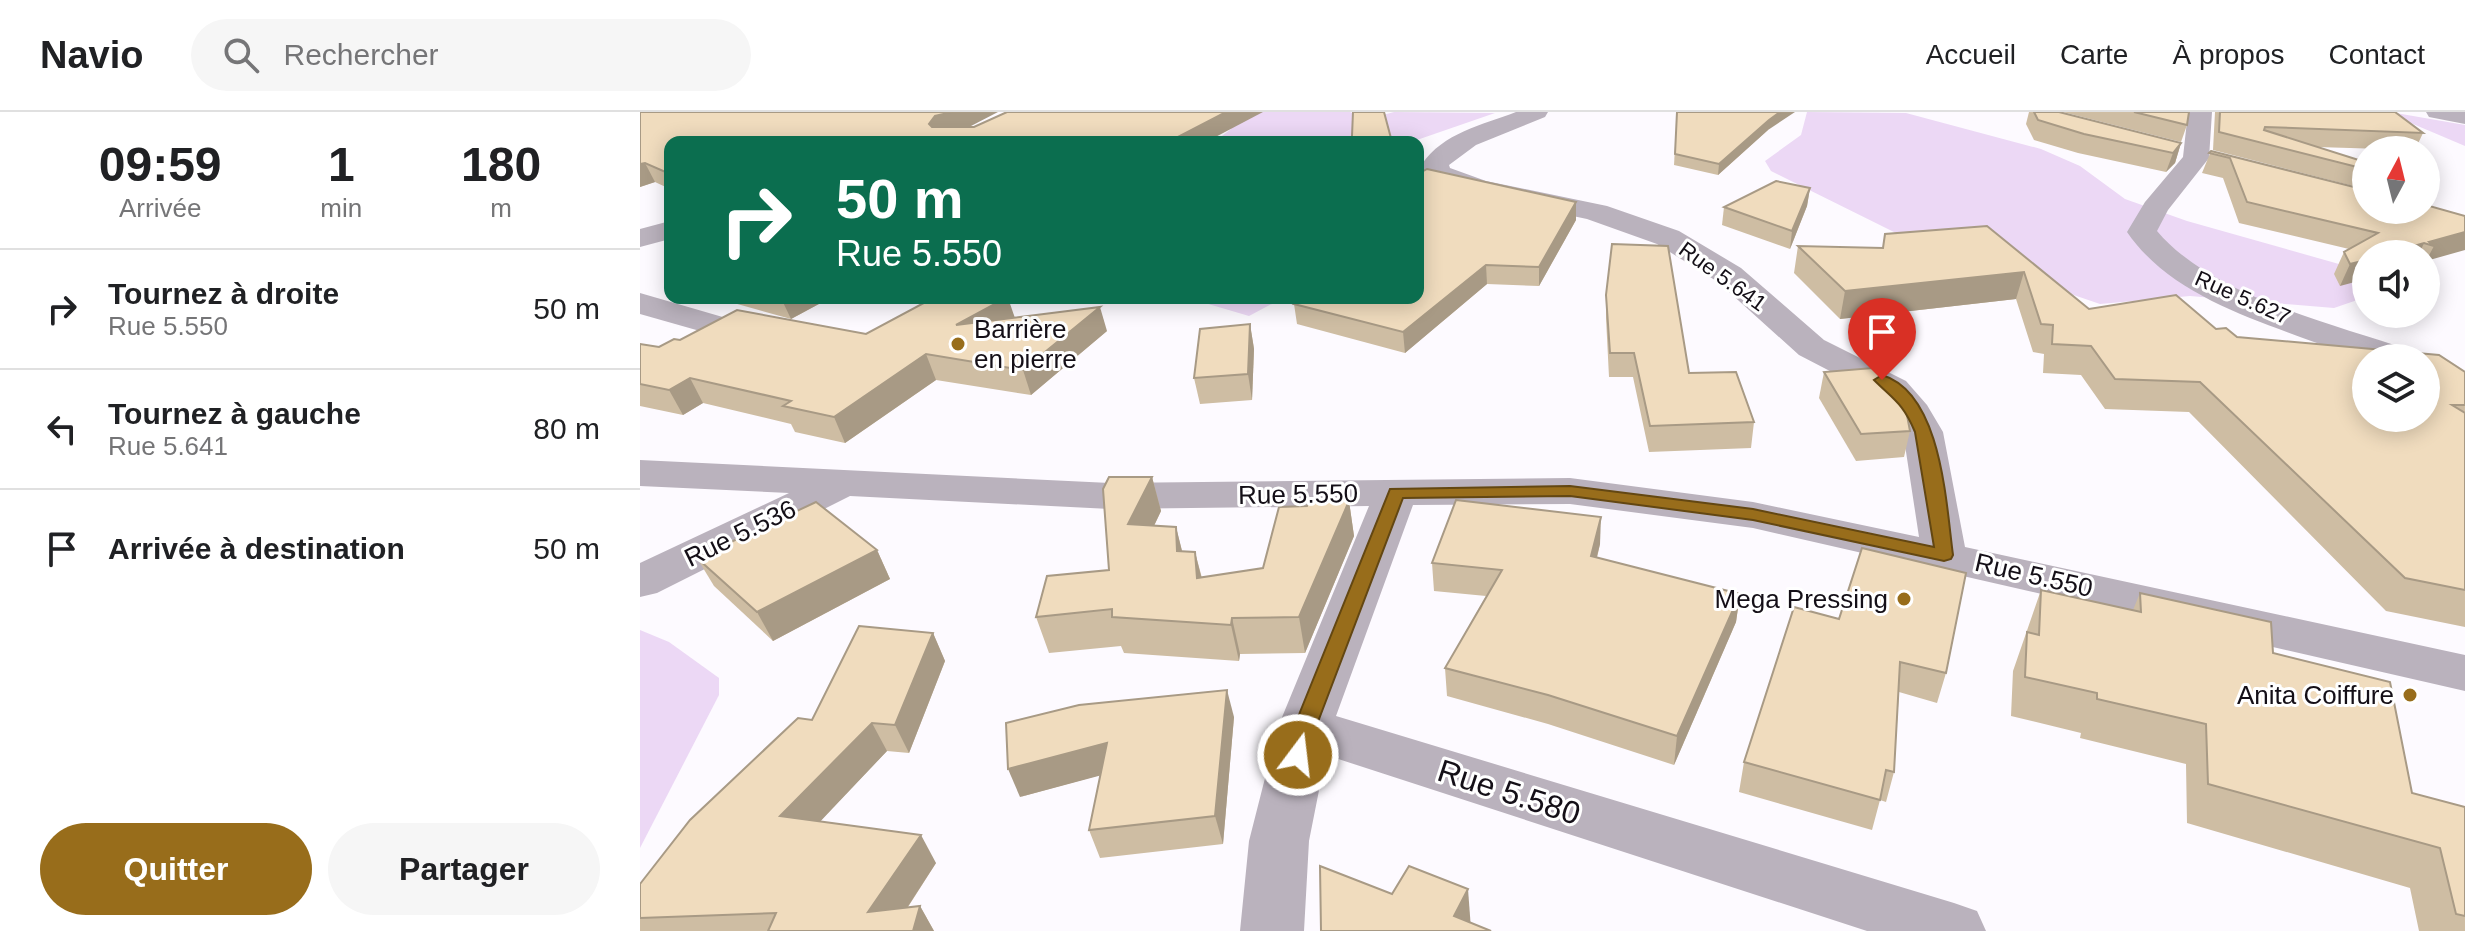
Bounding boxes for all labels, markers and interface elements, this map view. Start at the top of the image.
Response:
search box [191,19,751,91]
icon: search [219,33,263,77]
text: Navio [40,34,143,76]
text: Rechercher [283,38,439,71]
text: Accueil [1926,39,2016,70]
text: Carte [2060,39,2128,70]
text: À propos [2172,39,2285,70]
text: Contact [2329,39,2425,70]
north arrow [2352,136,2440,224]
map controls [2352,136,2440,432]
text: 09:59 [99,138,222,191]
text: 1 [328,138,355,191]
text: 180 [461,138,541,191]
text: 50 m [836,167,964,230]
icon: right [704,168,808,272]
text: Arrivée [119,193,201,223]
text: min [320,193,362,223]
text: m [490,193,512,223]
text: Rue 5.550 [836,233,1002,274]
street label: Rue 5.641 [1674,236,1771,316]
button: sound [2352,240,2440,328]
street label: Rue 5.627 [2191,265,2294,330]
text: Tournez à droite [108,277,339,310]
icon: right [40,287,84,331]
text: 50 m [533,292,600,325]
pin [1848,298,1916,380]
icon: arrive [1860,310,1904,354]
text: Rue 5.550 [108,311,228,341]
place label: Barrière en pierre [974,314,1077,374]
marker: Barrière en pierre [949,335,967,353]
button: layers [2352,344,2440,432]
text: Tournez à gauche [108,397,361,430]
icon: left [40,407,84,451]
text: 80 m [533,412,600,445]
text: Rue 5.641 [108,431,228,461]
street label: Rue 5.550 [1238,478,1358,510]
street label: Rue 5.536 [680,493,800,573]
icon: arrive [40,527,84,571]
text: Arrivée à destination [108,532,405,565]
text: 50 m [533,532,600,565]
street label: Rue 5.550 [1972,547,2096,603]
place label: Mega Pressing [1715,584,1888,614]
marker: Mega Pressing [1895,590,1913,608]
place label: Anita Coiffure [2237,680,2394,710]
marker: Anita Coiffure [2401,686,2419,704]
position arrow [1256,713,1340,797]
street label: Rue 5.580 [1433,752,1585,832]
button: Quitter [40,823,312,915]
button: Partager [328,823,600,915]

